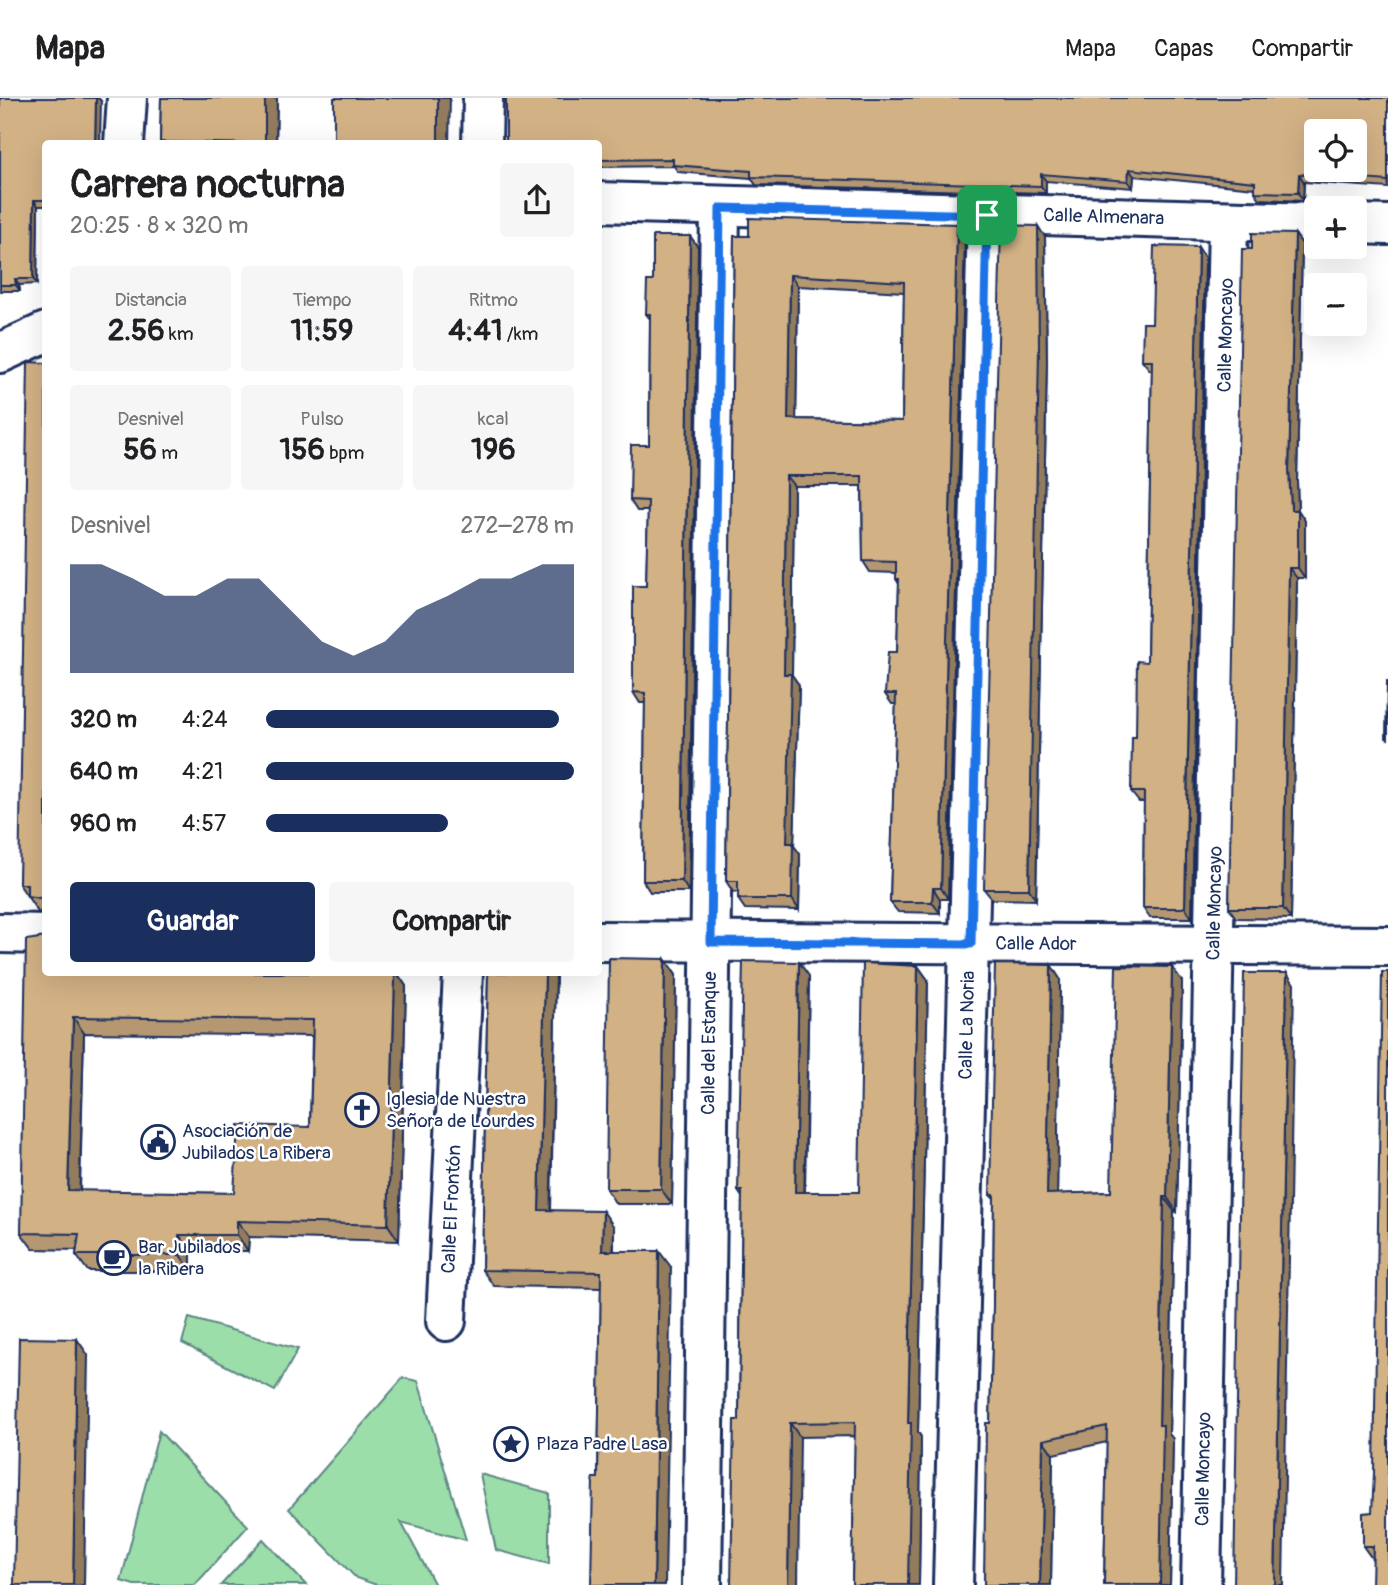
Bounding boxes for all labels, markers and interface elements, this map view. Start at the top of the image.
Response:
text: Mapa [35,28,105,69]
text: Mapa [1065,34,1116,63]
text: Capas [1154,34,1213,63]
text: Compartir [1251,34,1353,63]
map controls [1304,119,1367,336]
button: locate [1304,119,1367,182]
text: Carrera nocturna [70,161,345,209]
button: share [500,163,574,237]
pin [957,185,1017,245]
icon: arrive [968,196,1006,234]
button: + [1304,196,1367,259]
street label: Calle Almenara [1043,203,1165,231]
text: 20:25 · 8 × 320 m [70,211,248,240]
button: − [1304,273,1367,336]
street label: Calle Moncayo [1213,278,1239,393]
text: Distancia [114,288,187,312]
text: Tiempo [292,288,352,312]
text: Ritmo [469,288,518,312]
text: 2.56 [108,312,165,349]
text: 11:59 [290,312,354,349]
text: 4:41 [448,312,503,349]
text: km [165,322,194,346]
text: /km [503,322,538,346]
text: Desnivel [117,407,184,431]
text: Pulso [300,407,344,431]
text: kcal [478,407,509,431]
text: 56 [123,431,157,468]
text: 156 [280,431,325,468]
text: 196 [471,431,516,468]
text: m [157,441,178,465]
text: bpm [325,441,364,465]
text: Desnivel [70,511,151,540]
text: 272–278 m [461,511,574,540]
text: 320 m [70,705,137,734]
text: 4:24 [182,705,228,734]
text: 640 m [70,757,138,786]
text: 4:21 [182,757,223,786]
text: 960 m [70,809,136,838]
text: 4:57 [182,809,226,838]
street label: Calle Moncayo [1201,846,1228,961]
button: Guardar [70,882,315,962]
button: Compartir [329,882,574,962]
street label: Calle Ador [995,932,1077,956]
street label: Calle del Estanque [696,970,722,1115]
street label: Calle La Noria [954,970,980,1080]
place label: Iglesia de Nuestra Señora de Lourdes [386,1087,535,1133]
church icon: Iglesia de Nuestra Señora de Lourdes [343,1091,381,1129]
place label: Asociación de Jubilados La Ribera [182,1119,331,1165]
public building icon: Asociación de Jubilados La Ribera [139,1123,177,1161]
street label: Calle El Frontón [436,1144,467,1274]
place label: Bar Jubilados la Ribera [138,1235,241,1281]
cafe icon: Bar Jubilados la Ribera [95,1239,133,1277]
street label: Calle Moncayo [1190,1412,1216,1526]
place icon: Plaza Padre Lasa [492,1425,530,1463]
place label: Plaza Padre Lasa [536,1432,668,1456]

